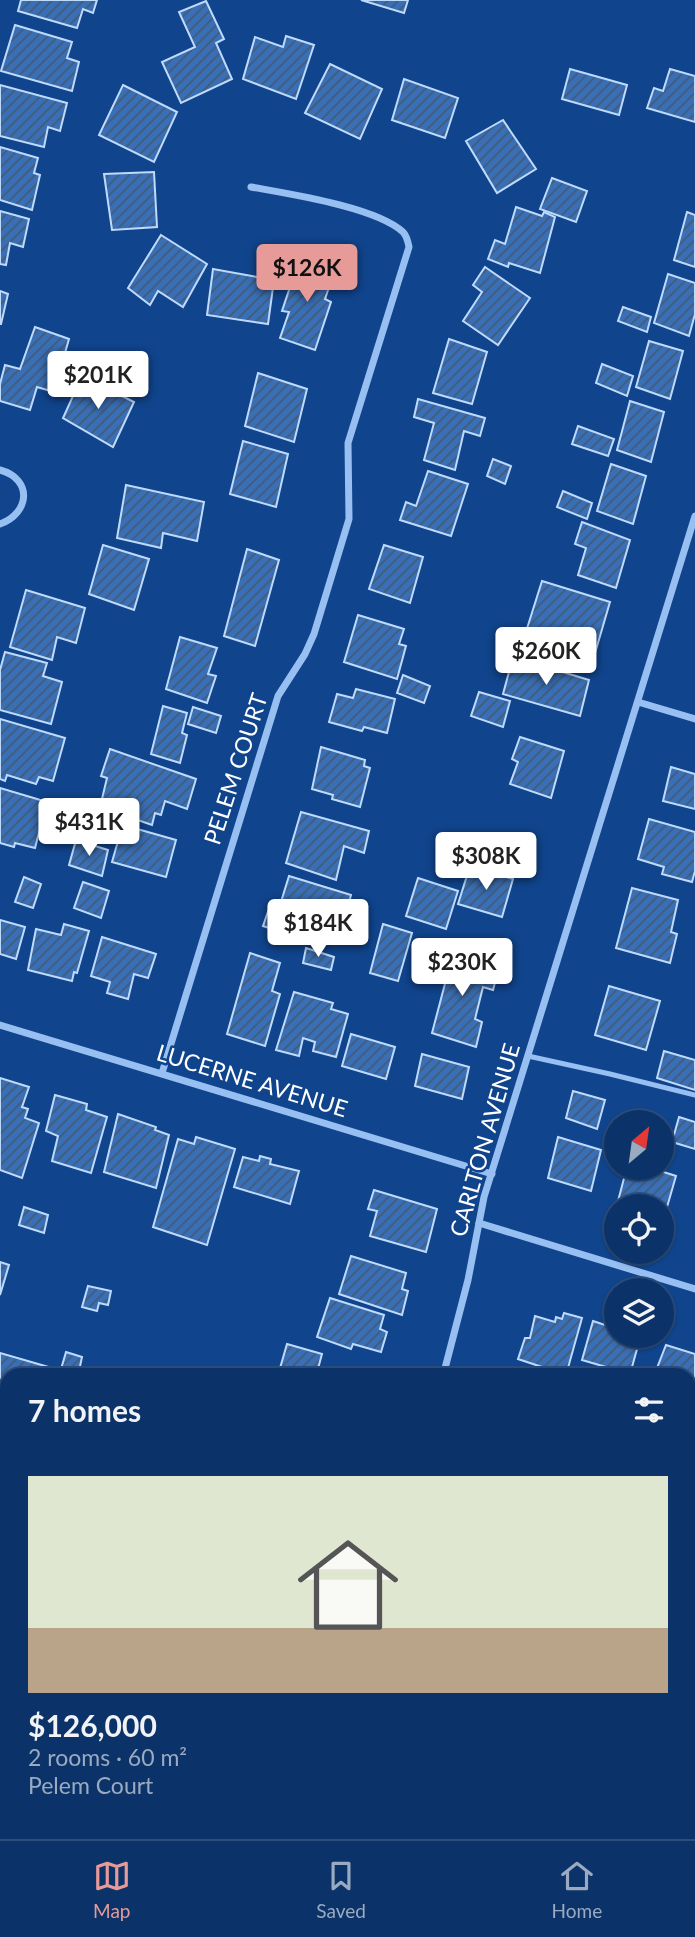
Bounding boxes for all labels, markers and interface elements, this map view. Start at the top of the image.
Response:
pin: $126K [258,244,356,304]
text: $126K [272,253,342,281]
pin: $201K [49,352,147,411]
text: $201K [63,360,133,388]
pin: $260K [497,628,595,687]
text: $260K [511,636,581,664]
street label: PELEM COURT [197,689,273,848]
pin: $431K [40,798,138,858]
text: $431K [54,807,124,835]
pin: $308K [437,832,535,892]
text: $308K [451,841,521,869]
pin: $184K [269,900,367,959]
text: $184K [283,908,353,936]
pin: $230K [413,939,511,998]
text: $230K [427,947,497,975]
street label: LUCERNE AVENUE [153,1038,351,1122]
street label: CARLTON AVENUE [443,1040,525,1240]
north arrow [604,1110,674,1180]
map controls [604,1110,674,1348]
button: locate [604,1194,674,1264]
button: layers [604,1278,674,1348]
icon: filters [630,1391,668,1429]
text: 7 homes [28,1392,141,1428]
icon: home [285,1522,411,1648]
text: $126,000 [28,1707,157,1743]
text: 2 rooms · 60 m² [28,1743,187,1771]
text: Pelem Court [28,1771,153,1799]
tab: Map [93,1857,131,1922]
tab: Saved [316,1857,366,1922]
tab: Home [552,1857,602,1922]

